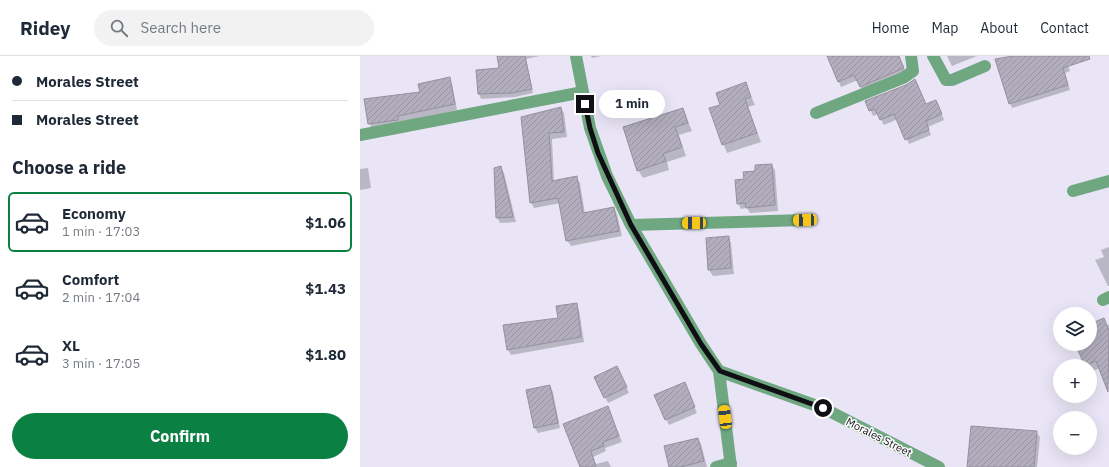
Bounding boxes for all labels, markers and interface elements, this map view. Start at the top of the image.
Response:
search box [94,10,374,46]
text: Ridey [20,16,70,40]
icon: search [108,17,130,39]
text: Search here [140,18,221,37]
text: Home [872,19,909,37]
text: Map [931,19,958,37]
text: About [980,19,1018,37]
text: Contact [1040,19,1089,37]
text: Morales Street [36,72,139,91]
callout: 1 min [599,90,665,118]
route end [576,95,594,113]
text: 1 min [615,95,649,112]
text: Morales Street [36,110,139,129]
text: Choose a ride [12,156,126,179]
icon: car [14,204,50,240]
text: Economy [62,204,126,223]
text: $1.06 [305,213,346,232]
car [793,214,817,226]
car [682,217,706,229]
text: 1 min · 17:03 [62,223,140,240]
icon: car [14,270,50,306]
text: Comfort [62,270,119,289]
text: $1.43 [305,279,346,298]
text: 2 min · 17:04 [62,289,140,306]
map controls [1053,307,1097,455]
button: layers [1053,307,1097,351]
icon: car [14,336,50,372]
text: XL [62,336,80,355]
text: $1.80 [305,345,346,364]
text: 3 min · 17:05 [62,355,140,372]
button: + [1053,359,1097,403]
route start [814,399,832,417]
car [718,404,732,430]
button: − [1053,411,1097,455]
button: Confirm [12,413,348,459]
street label: Morales Street [844,414,914,460]

